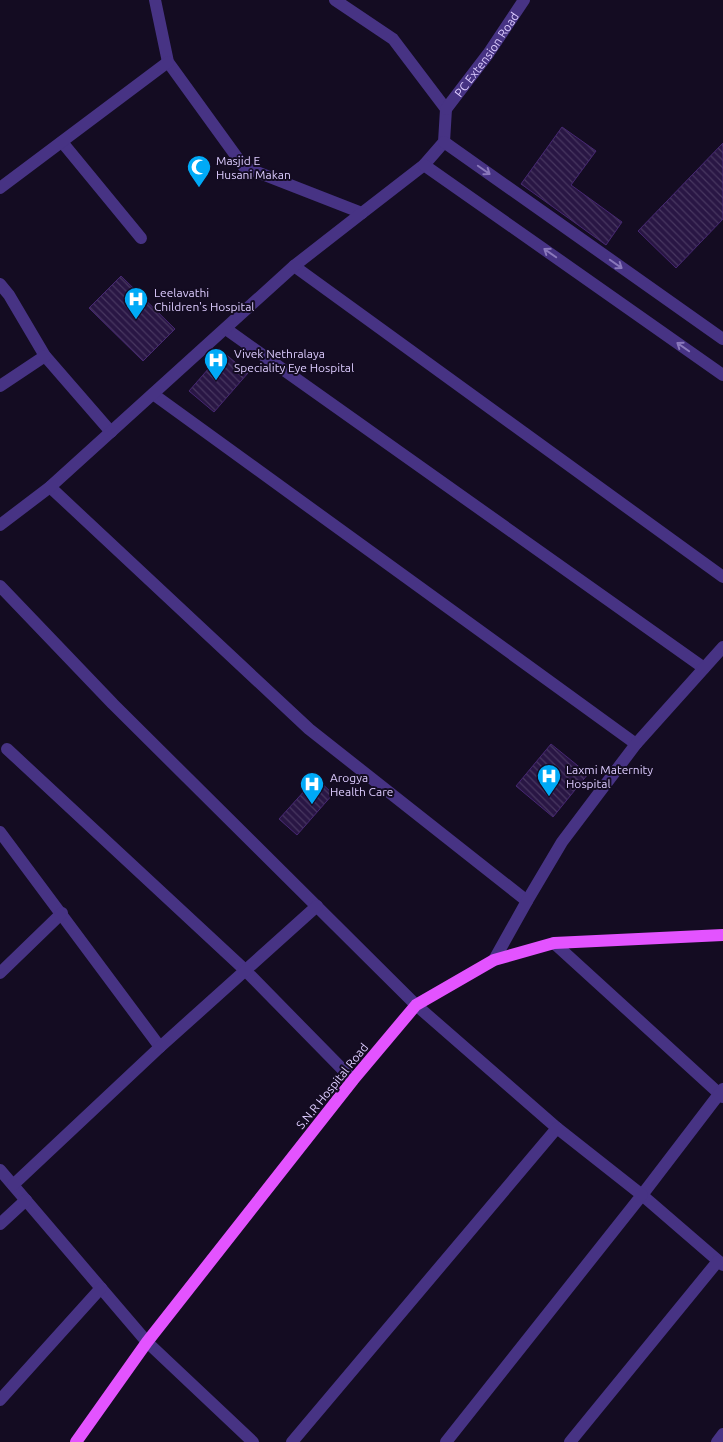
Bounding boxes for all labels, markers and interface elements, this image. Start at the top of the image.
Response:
street label: PC Extension Road [451,9,521,99]
mosque icon: Masjid E Husani Makan [186,154,212,188]
place label: Masjid E Husani Makan [216,154,291,181]
one-way arrow [477,165,491,175]
one-way arrow [543,248,557,258]
one-way arrow [609,259,623,269]
hospital icon: Leelavathi Children's Hospital [123,286,149,320]
place label: Leelavathi Children's Hospital [154,286,254,313]
one-way arrow [676,342,690,352]
hospital icon: Vivek Nethralaya Speciality Eye Hospital [203,347,229,381]
place label: Vivek Nethralaya Speciality Eye Hospital [234,347,354,374]
hospital icon: Laxmi Maternity Hospital [536,763,562,797]
place label: Laxmi Maternity Hospital [566,763,653,790]
hospital icon: Arogya Health Care [299,771,325,805]
place label: Arogya Health Care [330,771,393,798]
street label: S.N.R Hospital Road [294,1041,370,1131]

